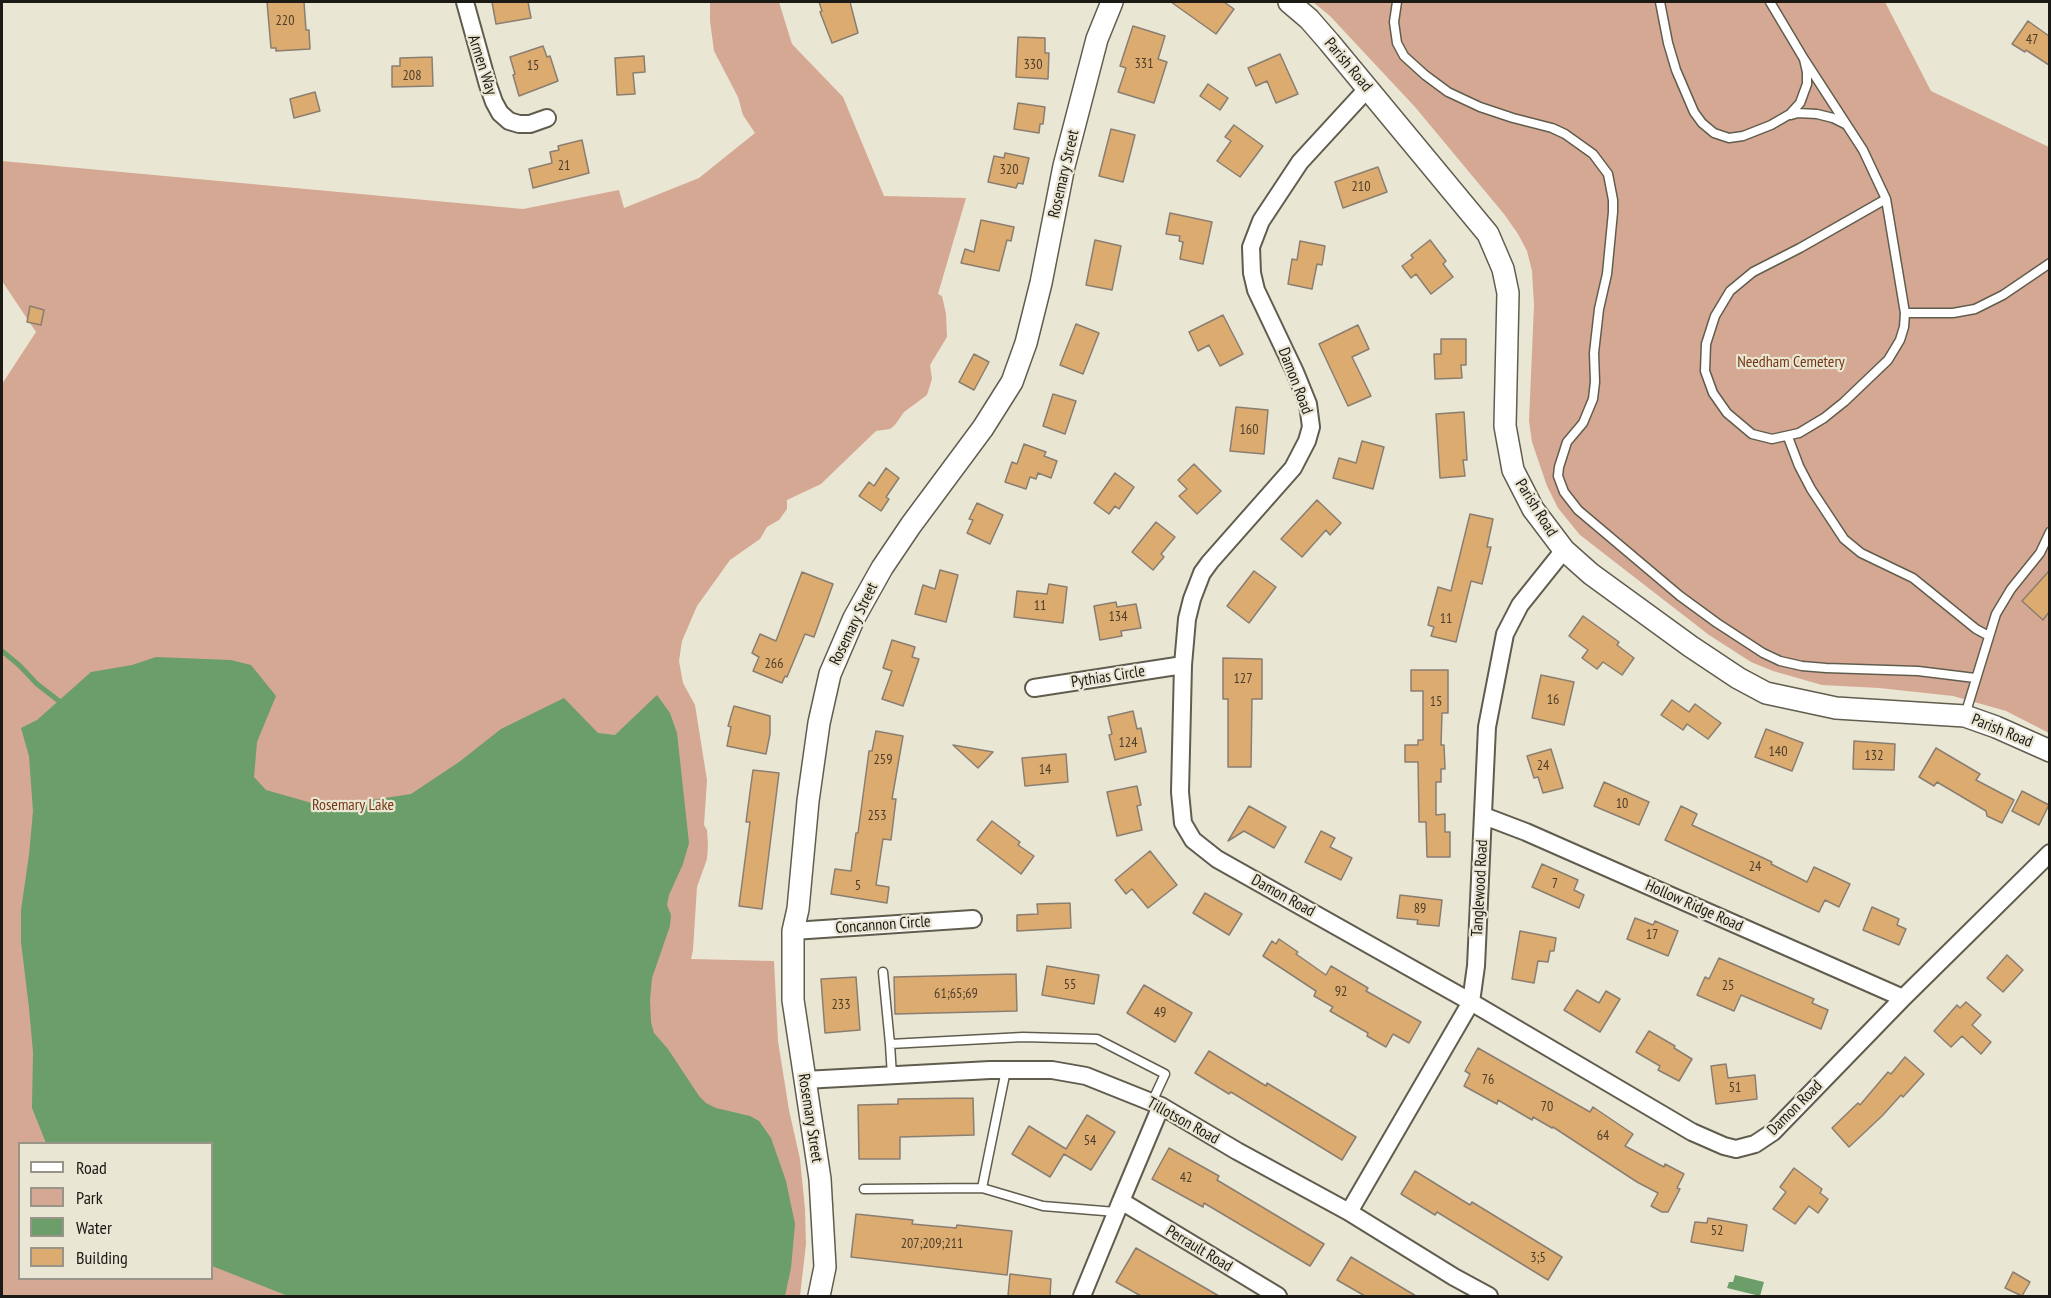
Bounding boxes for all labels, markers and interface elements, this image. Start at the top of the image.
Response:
house number: 220 [276,13,294,29]
house number: 47 [2026,32,2038,48]
street label: Armen Way [463,33,501,97]
street label: Parish Road [1320,34,1376,96]
house number: 331 [1135,56,1153,72]
house number: 330 [1024,57,1042,73]
house number: 15 [527,58,539,74]
house number: 208 [403,68,421,84]
street label: Rosemary Street [1045,128,1083,220]
house number: 21 [558,158,570,174]
house number: 320 [1000,162,1018,178]
house number: 210 [1352,179,1370,195]
street label: Damon Road [1274,345,1316,417]
park label: Needham Cemetery [1737,352,1845,372]
house number: 160 [1240,422,1258,438]
street label: Parish Road [1511,476,1561,540]
street label: Rosemary Street [826,579,882,669]
house number: 11 [1034,598,1046,614]
house number: 134 [1109,609,1127,625]
house number: 11 [1440,611,1452,627]
house number: 266 [765,656,783,672]
street label: Pythias Circle [1070,662,1146,692]
house number: 127 [1234,671,1252,687]
house number: 16 [1547,692,1559,708]
house number: 15 [1430,694,1442,710]
street label: Parish Road [1969,710,2035,752]
house number: 124 [1119,735,1137,751]
house number: 140 [1769,744,1787,760]
house number: 132 [1865,748,1883,764]
house number: 259 [874,752,892,768]
house number: 24 [1537,758,1549,774]
house number: 14 [1039,762,1051,778]
park label: Rosemary Lake [312,795,394,815]
house number: 10 [1616,796,1628,812]
house number: 253 [868,808,886,824]
street label: Tanglewood Road [1468,839,1492,937]
house number: 24 [1749,859,1761,875]
street label: Damon Road [1248,871,1318,921]
house number: 7 [1552,876,1558,892]
street label: Hollow Ridge Road [1642,876,1746,936]
house number: 5 [855,878,861,894]
house number: 89 [1414,901,1426,917]
street label: Concannon Circle [835,912,931,938]
house number: 17 [1646,927,1658,943]
house number: 55 [1064,977,1076,993]
house number: 25 [1722,978,1734,994]
house number: 92 [1335,984,1347,1000]
house number: 61;65;69 [934,986,978,1002]
house number: 233 [832,997,850,1013]
house number: 49 [1154,1005,1166,1021]
street label: Rosemary Street [794,1072,826,1164]
house number: 76 [1482,1072,1494,1088]
street label: Damon Road [1764,1077,1826,1139]
house number: 51 [1729,1080,1741,1096]
street label: Tillotson Road [1144,1093,1222,1149]
house number: 70 [1541,1099,1553,1115]
house number: 64 [1597,1128,1609,1144]
house number: 54 [1084,1133,1096,1149]
legend [18,1142,213,1280]
text: Road [76,1156,107,1179]
house number: 42 [1180,1170,1192,1186]
text: Park [76,1186,103,1209]
text: Water [76,1216,112,1239]
street label: Perrault Road [1162,1222,1236,1276]
house number: 52 [1711,1223,1723,1239]
house number: 207;209;211 [901,1236,963,1252]
text: Building [76,1246,128,1269]
house number: 3;5 [1530,1250,1546,1266]

